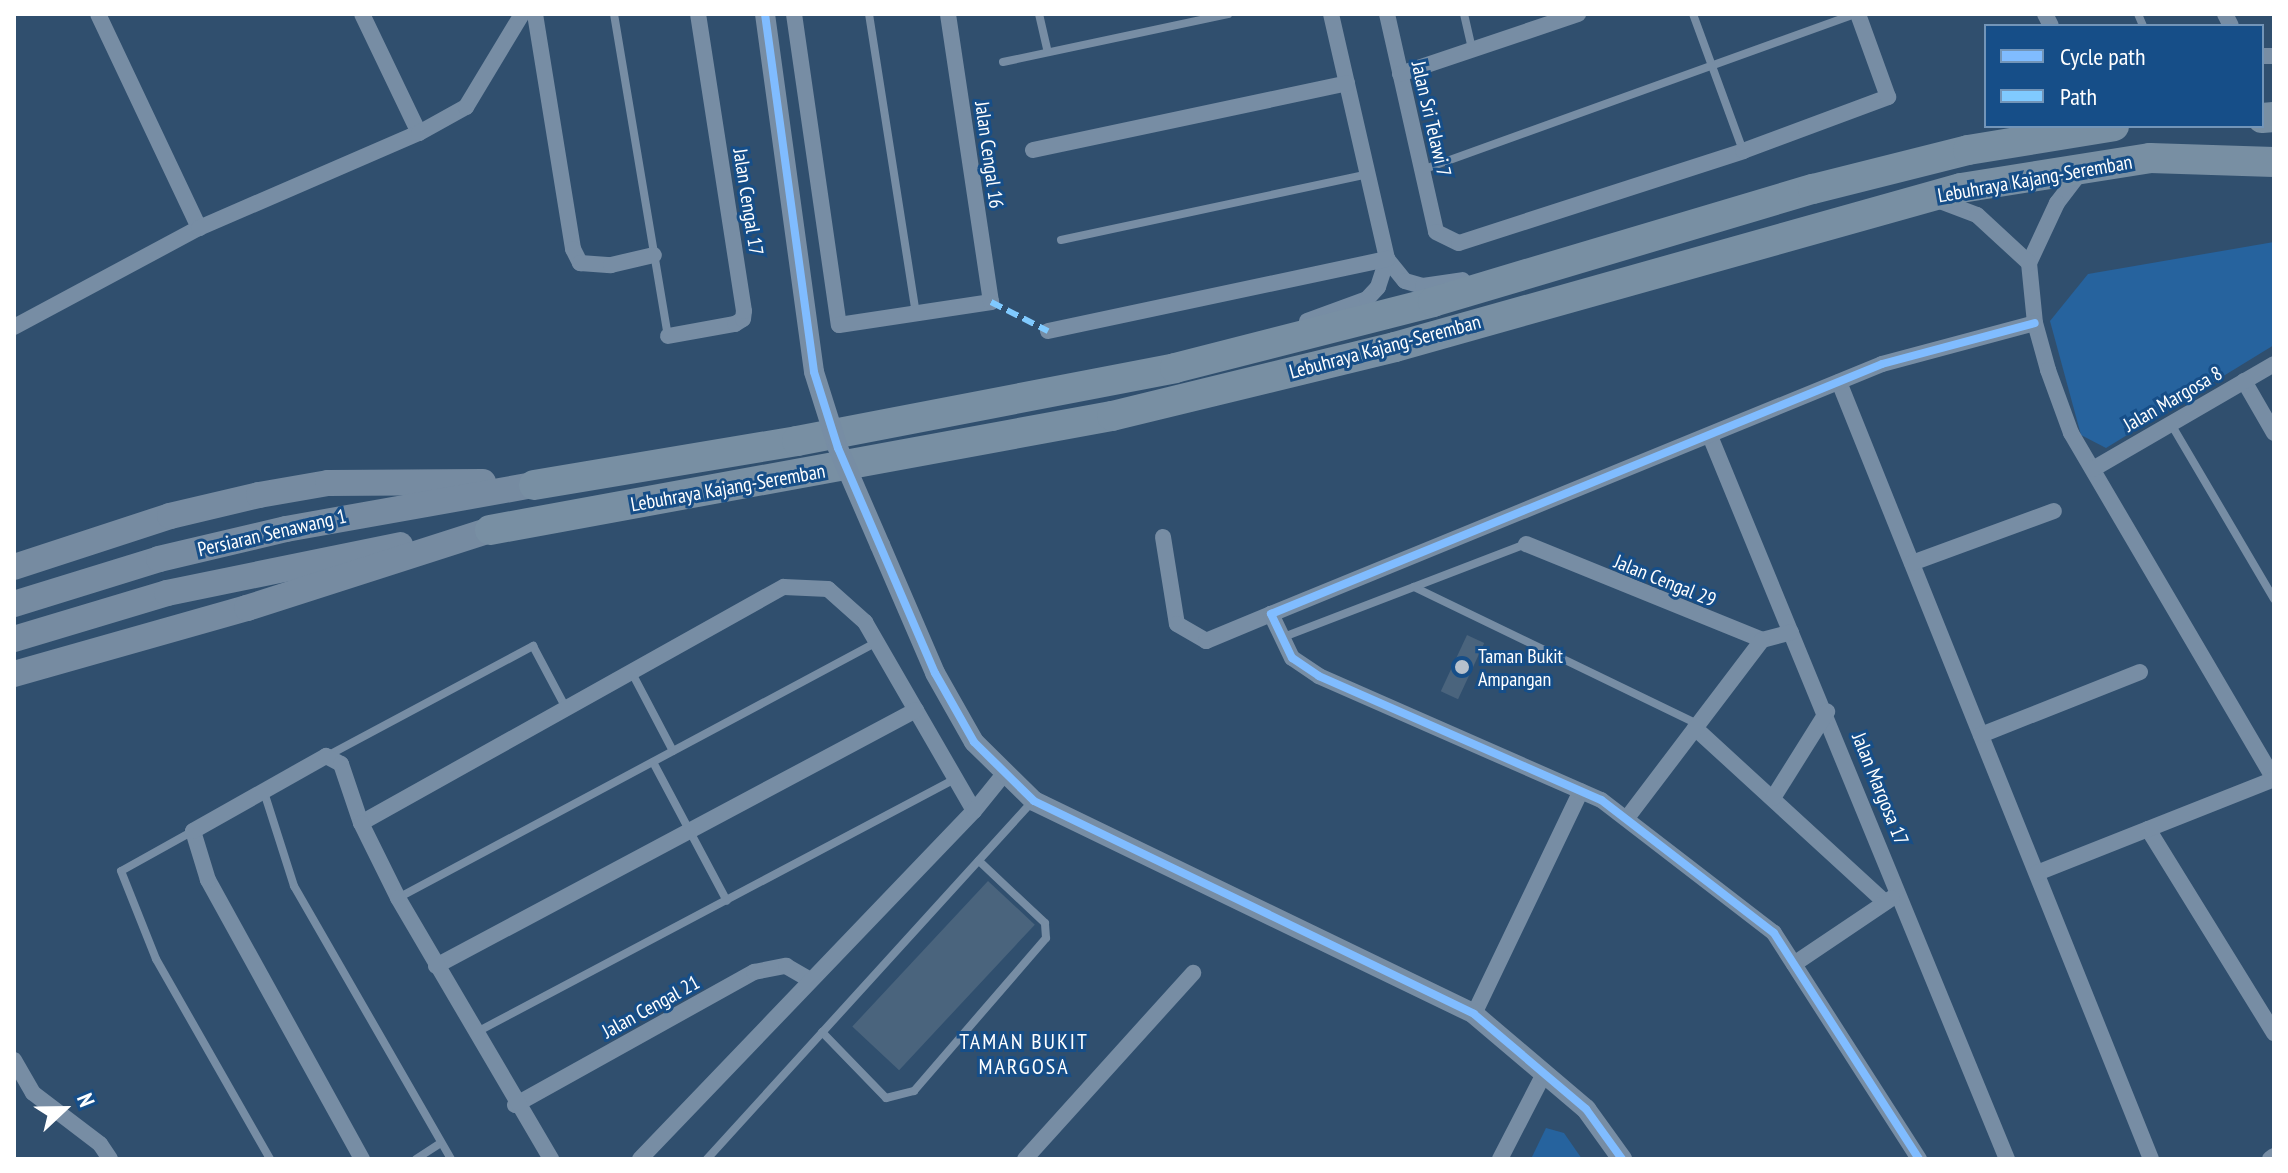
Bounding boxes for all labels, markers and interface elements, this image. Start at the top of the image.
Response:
legend [1984,24,2264,128]
text: Cycle path [2060,41,2146,72]
street label: Jalan Sri Telawi 7 [1406,59,1456,179]
text: Path [2060,81,2097,112]
street label: Jalan Cengal 16 [970,100,1008,210]
street label: Jalan Cengal 17 [728,147,768,257]
street label: Lebuhraya Kajang-Seremban [1936,150,2134,208]
street label: Lebuhraya Kajang-Seremban [1287,310,1483,384]
street label: Jalan Margosa 8 [2119,361,2227,437]
street label: Lebuhraya Kajang-Seremban [629,459,827,517]
street label: Persiaran Senawang 1 [195,504,349,562]
street label: Jalan Cengal 29 [1611,550,1719,612]
place label: Taman Bukit Ampangan [1478,644,1563,691]
marker: Taman Bukit Ampangan [1453,658,1471,676]
street label: Jalan Margosa 17 [1847,729,1913,849]
street label: Jalan Cengal 21 [598,970,704,1044]
district label: TAMAN BUKIT MARGOSA [959,1028,1089,1080]
north arrow [24,1069,104,1149]
text: N [71,1089,101,1111]

